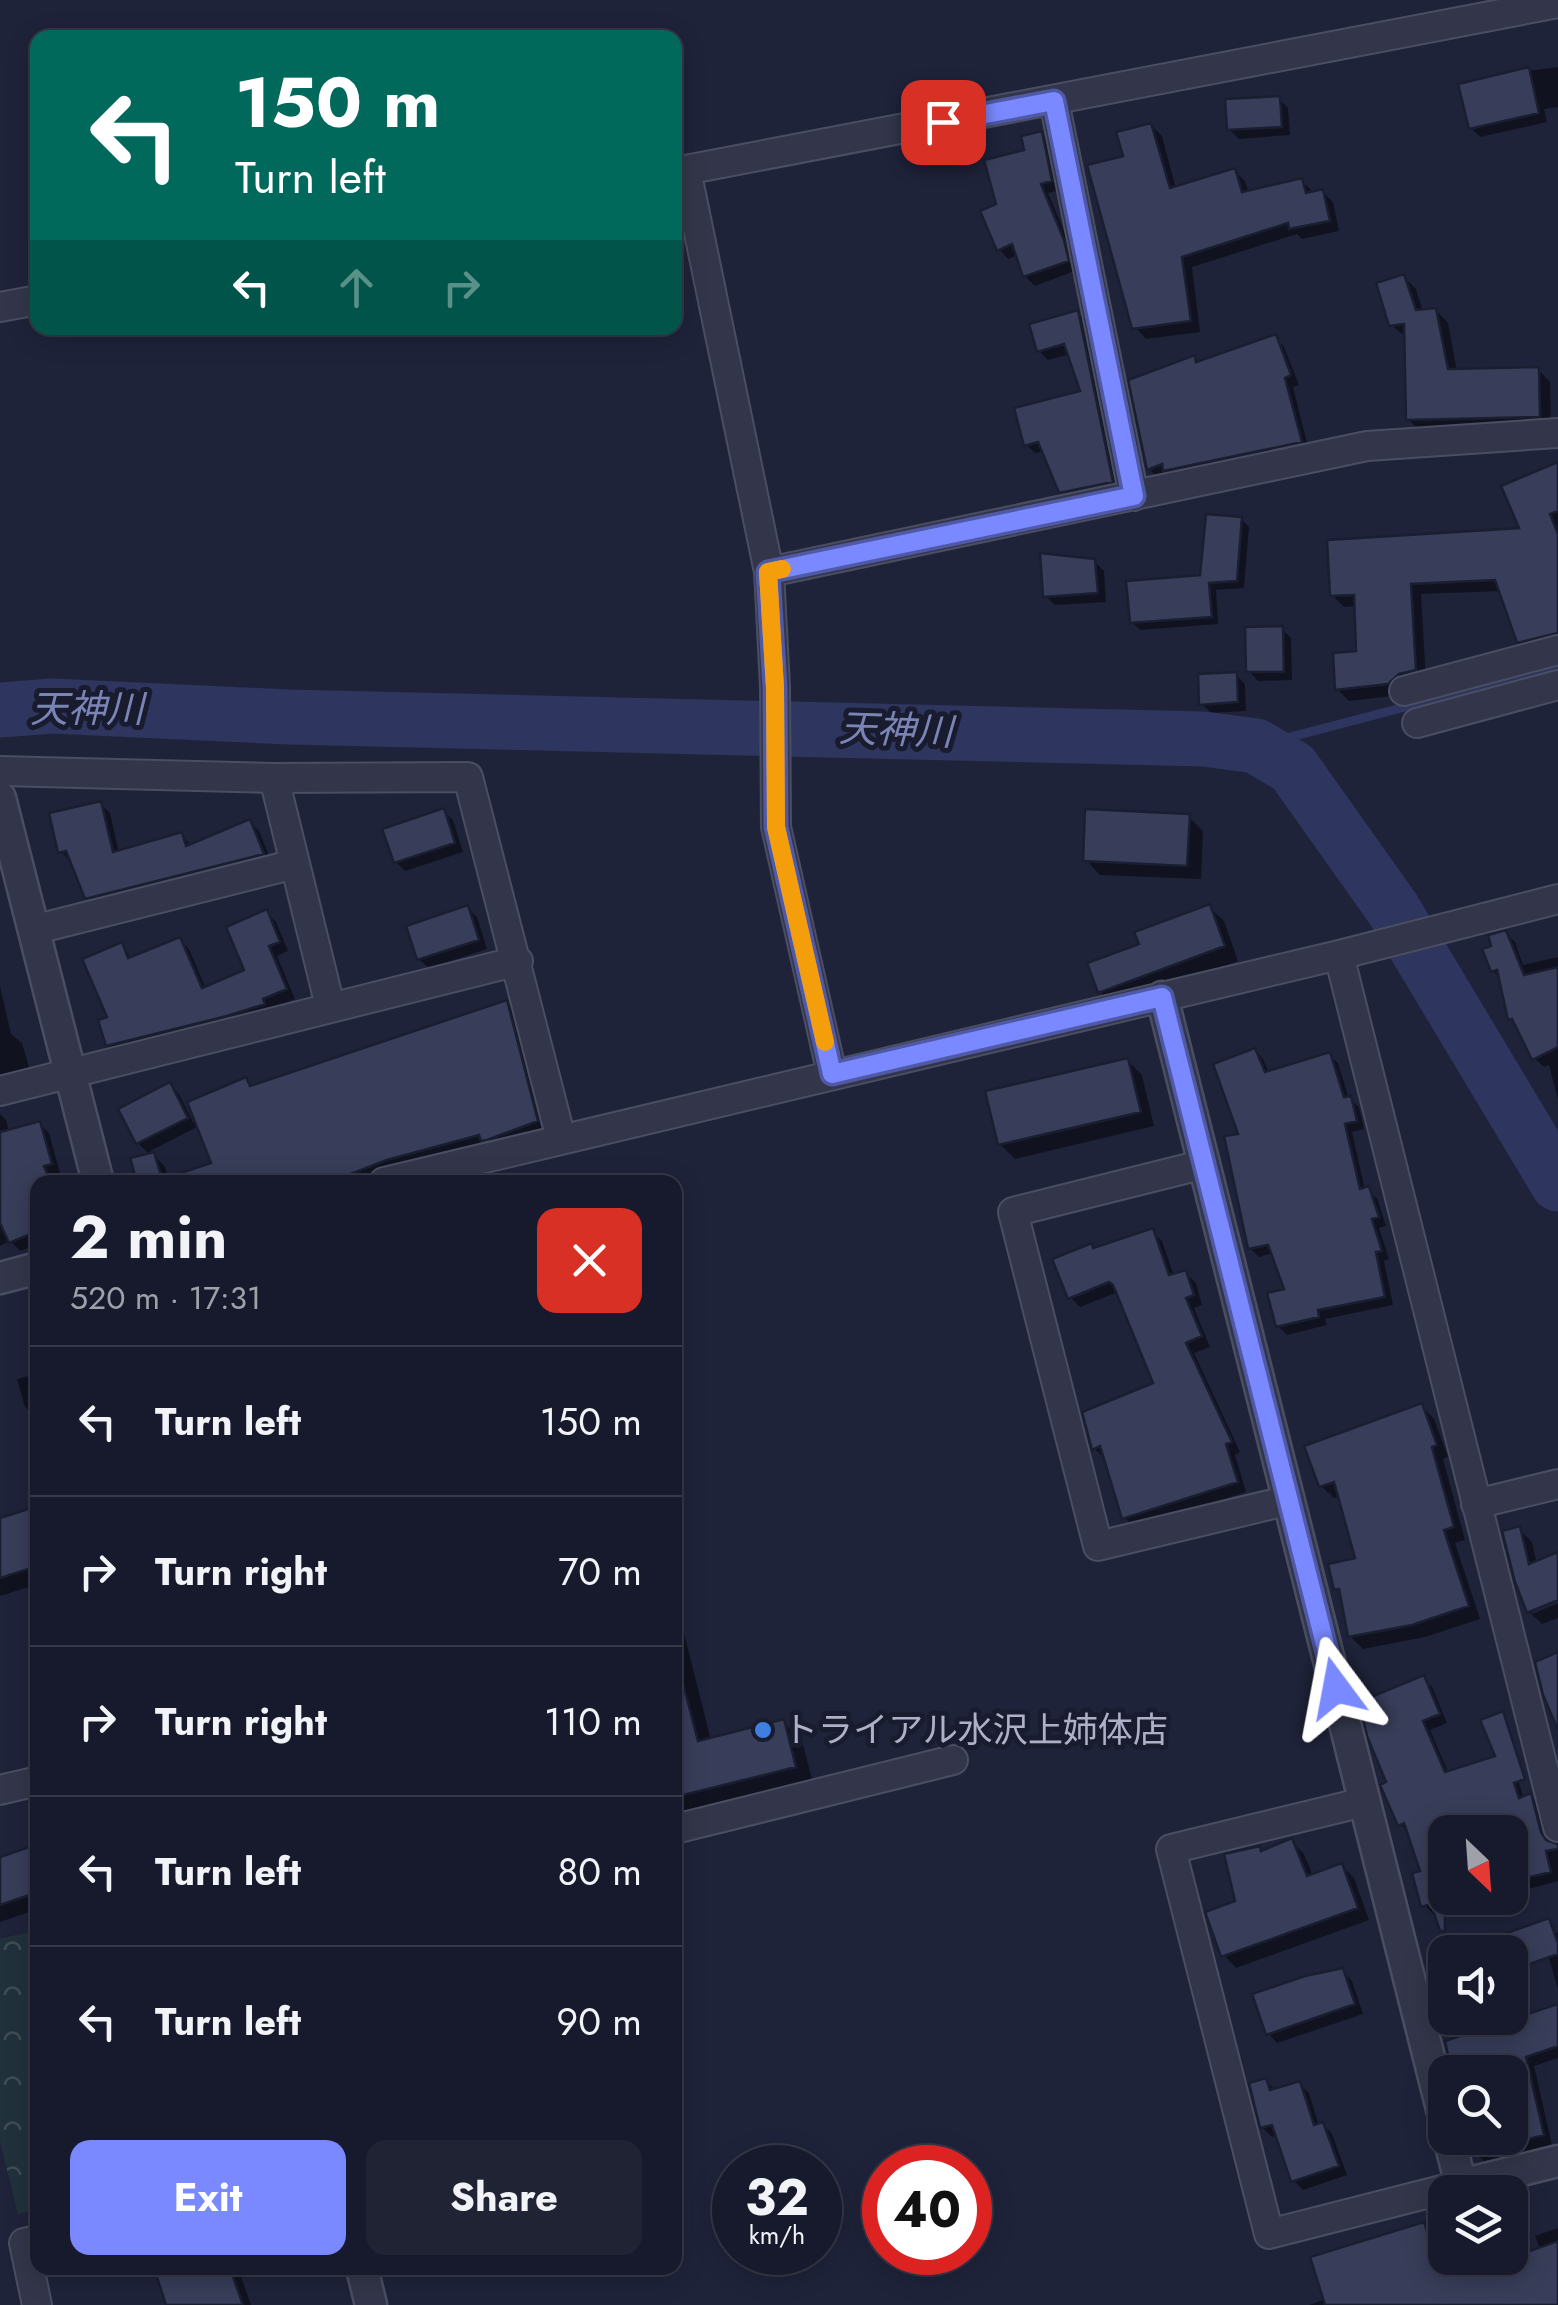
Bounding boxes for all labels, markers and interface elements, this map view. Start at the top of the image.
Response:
text: 150 m [235,52,441,153]
icon: left [70,70,200,200]
pin [901,80,986,165]
icon: arrive [916,95,971,150]
text: Turn left [235,145,386,210]
icon: left [224,260,279,315]
icon: ahead [329,260,384,315]
icon: right [434,260,489,315]
water label: 天神川 [30,681,148,736]
water label: 天神川 [838,700,958,759]
text: 2 min [70,1194,228,1281]
button: close [537,1208,642,1313]
text: 520 m · 17:31 [70,1275,262,1321]
icon: left [70,1394,125,1449]
text: Turn left [155,1394,301,1449]
text: 150 m [540,1394,642,1449]
icon: right [70,1544,125,1599]
text: Turn right [155,1544,327,1599]
text: 70 m [558,1544,642,1599]
position arrow [1284,1636,1388,1740]
icon: right [70,1694,125,1749]
text: Turn right [155,1694,327,1749]
text: 110 m [544,1694,642,1749]
place label: トライアル水沢上姉体店 [783,1705,1168,1755]
marker: トライアル水沢上姉体店 [752,1719,774,1741]
north arrow [1428,1815,1528,1915]
map controls [1428,1815,1528,2275]
icon: left [70,1844,125,1899]
text: Turn left [155,1844,301,1899]
text: 80 m [557,1844,642,1899]
button: sound [1428,1935,1528,2035]
icon: left [70,1994,125,2049]
text: Turn left [155,1994,301,2049]
text: 90 m [556,1994,642,2049]
button: search [1428,2055,1528,2155]
button: Exit [70,2140,346,2255]
button: Share [366,2140,642,2255]
speed limit sign: 40 [862,2145,992,2275]
text: 32 [745,2161,809,2234]
button: layers [1428,2175,1528,2275]
text: km/h [749,2217,805,2253]

